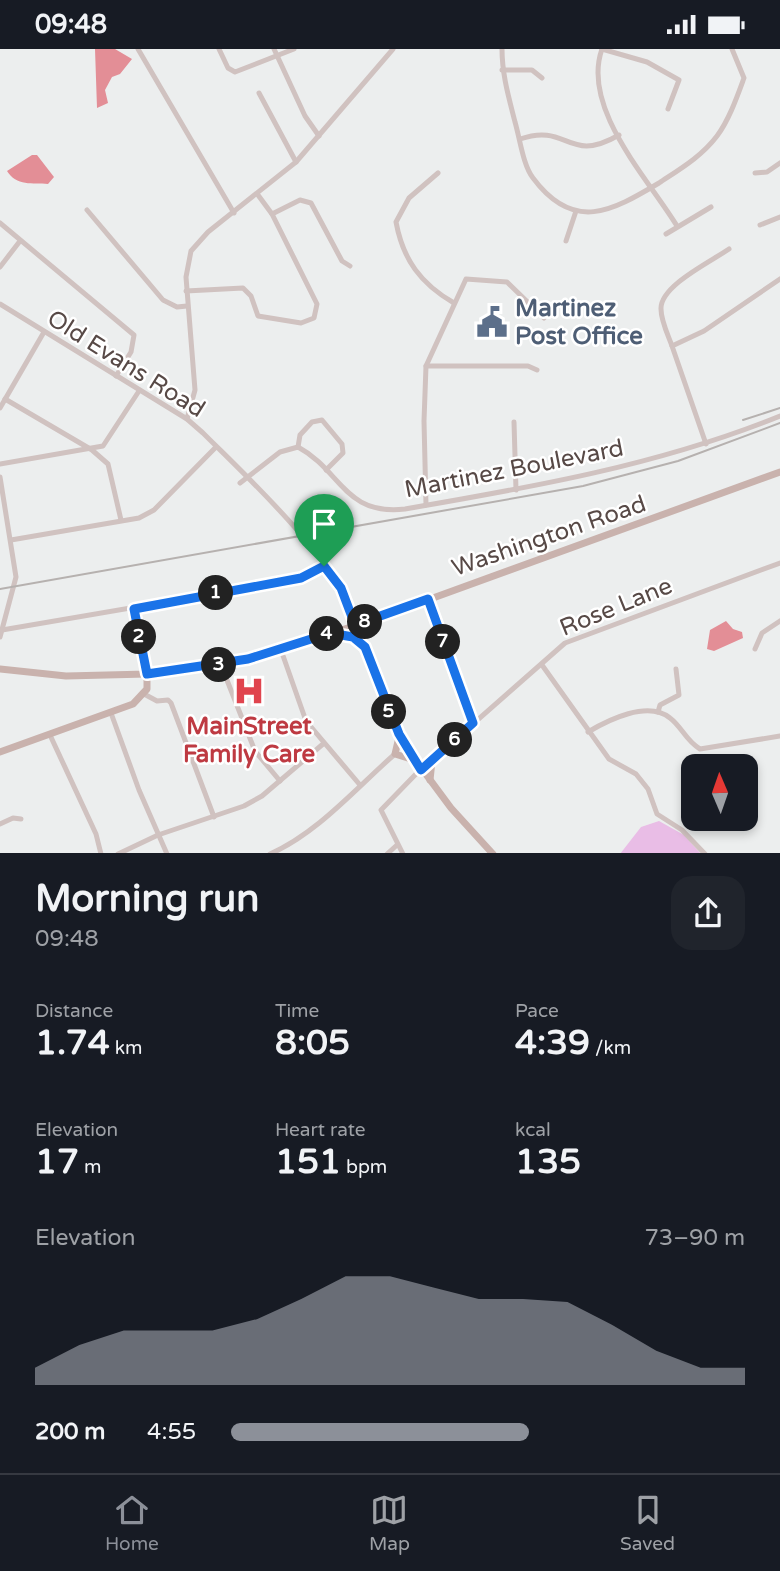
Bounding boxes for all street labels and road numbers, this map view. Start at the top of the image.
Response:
street label: Old Evans Road [42,304,210,424]
street label: Martinez Boulevard [402,434,626,504]
street label: Washington Road [448,489,650,583]
street label: Rose Lane [556,571,676,643]

